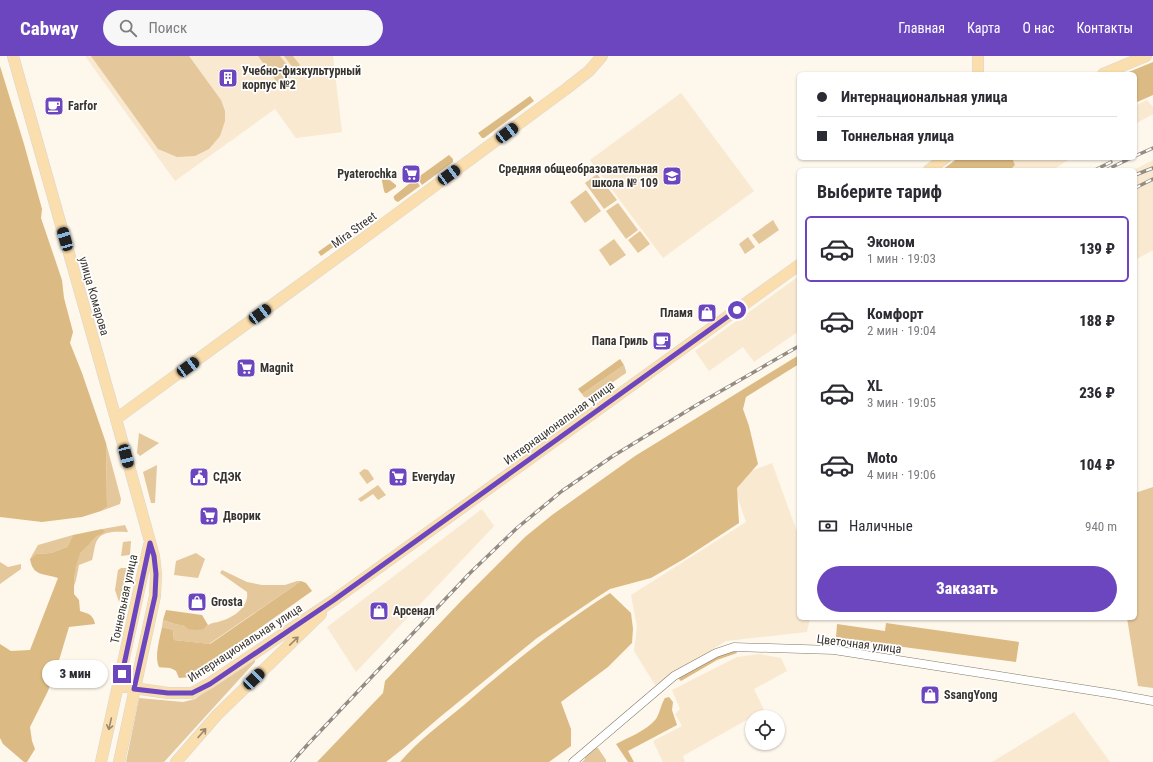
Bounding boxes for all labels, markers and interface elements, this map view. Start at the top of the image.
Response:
search box [103,10,383,46]
text: Cabway [20,17,79,40]
icon: search [117,17,139,39]
text: Поиск [149,19,187,37]
text: Главная [898,20,945,36]
text: Карта [967,20,1000,36]
text: О нас [1022,20,1054,36]
text: Контакты [1076,20,1133,36]
place label: Учебно-физкультурный корпус №2 [242,64,361,92]
building icon: Учебно-физкультурный корпус №2 [217,67,239,89]
text: Интернациональная улица [841,88,1008,106]
cafe icon: Farfor [43,95,65,117]
place label: Farfor [68,99,97,113]
car [494,121,520,145]
text: Тоннельная улица [841,127,954,145]
place label: Средняя общеобразовательная школа № 109 [498,162,658,190]
supermarket icon: Pyaterochka [400,163,422,185]
car [436,163,462,187]
school or university icon: Средняя общеобразовательная школа № 109 [661,165,683,187]
place label: Pyaterochka [337,167,397,181]
text: Выберите тариф [817,181,942,202]
street label: Mira Street [329,209,379,251]
car [56,226,74,252]
icon: car [819,231,855,267]
text: Эконом [867,233,915,251]
text: 139 ₽ [1079,240,1115,258]
text: 1 мин · 19:03 [867,251,936,266]
street label: улица Комарова [76,255,112,337]
route start [728,301,746,319]
car [247,302,273,326]
shop icon: Пламя [696,302,718,324]
icon: car [819,303,855,339]
text: Комфорт [867,305,924,323]
place label: Пламя [660,306,693,320]
text: 188 ₽ [1079,312,1115,330]
text: 2 мин · 19:04 [867,323,936,338]
cafe icon: Папа Гриль [651,330,673,352]
place label: Папа Гриль [592,334,648,348]
car [175,355,201,379]
supermarket icon: Magnit [235,357,257,379]
place label: Magnit [260,361,294,375]
icon: car [819,375,855,411]
text: XL [867,377,883,395]
street label: Интернациональная улица [501,378,617,468]
text: 236 ₽ [1079,384,1115,402]
text: 3 мин · 19:05 [867,395,936,410]
car [117,443,135,469]
icon: car [819,447,855,483]
text: Moto [867,449,898,467]
text: 104 ₽ [1079,456,1115,474]
public building icon: СДЭК [188,466,210,488]
supermarket icon: Everyday [387,466,409,488]
text: 4 мин · 19:06 [867,467,936,482]
place label: СДЭК [213,470,242,484]
place label: Everyday [412,470,456,484]
supermarket icon: Дворик [198,505,220,527]
place label: Дворик [223,509,261,523]
icon: cash [817,515,839,537]
text: Наличные [849,517,913,535]
text: 940 m [1085,519,1117,534]
street label: Тоннельная улица [108,553,140,645]
button: Заказать [817,566,1117,612]
shop icon: Grosta [186,591,208,613]
place label: Grosta [211,595,243,609]
shop icon: Арсенал [368,600,390,622]
street label: Интернациональная улица [185,601,305,685]
place label: Арсенал [393,604,435,618]
street label: Цветочная улица [816,632,902,656]
one-way arrow [289,636,299,646]
callout: 3 мин [42,660,108,688]
route end [113,665,131,683]
text: 3 мин [59,666,91,681]
car [241,666,267,692]
shop icon: SsangYong [919,684,941,706]
place label: SsangYong [944,688,998,702]
map controls [745,710,785,750]
button: locate [745,710,785,750]
one-way arrow [106,717,114,730]
one-way arrow [197,727,206,738]

